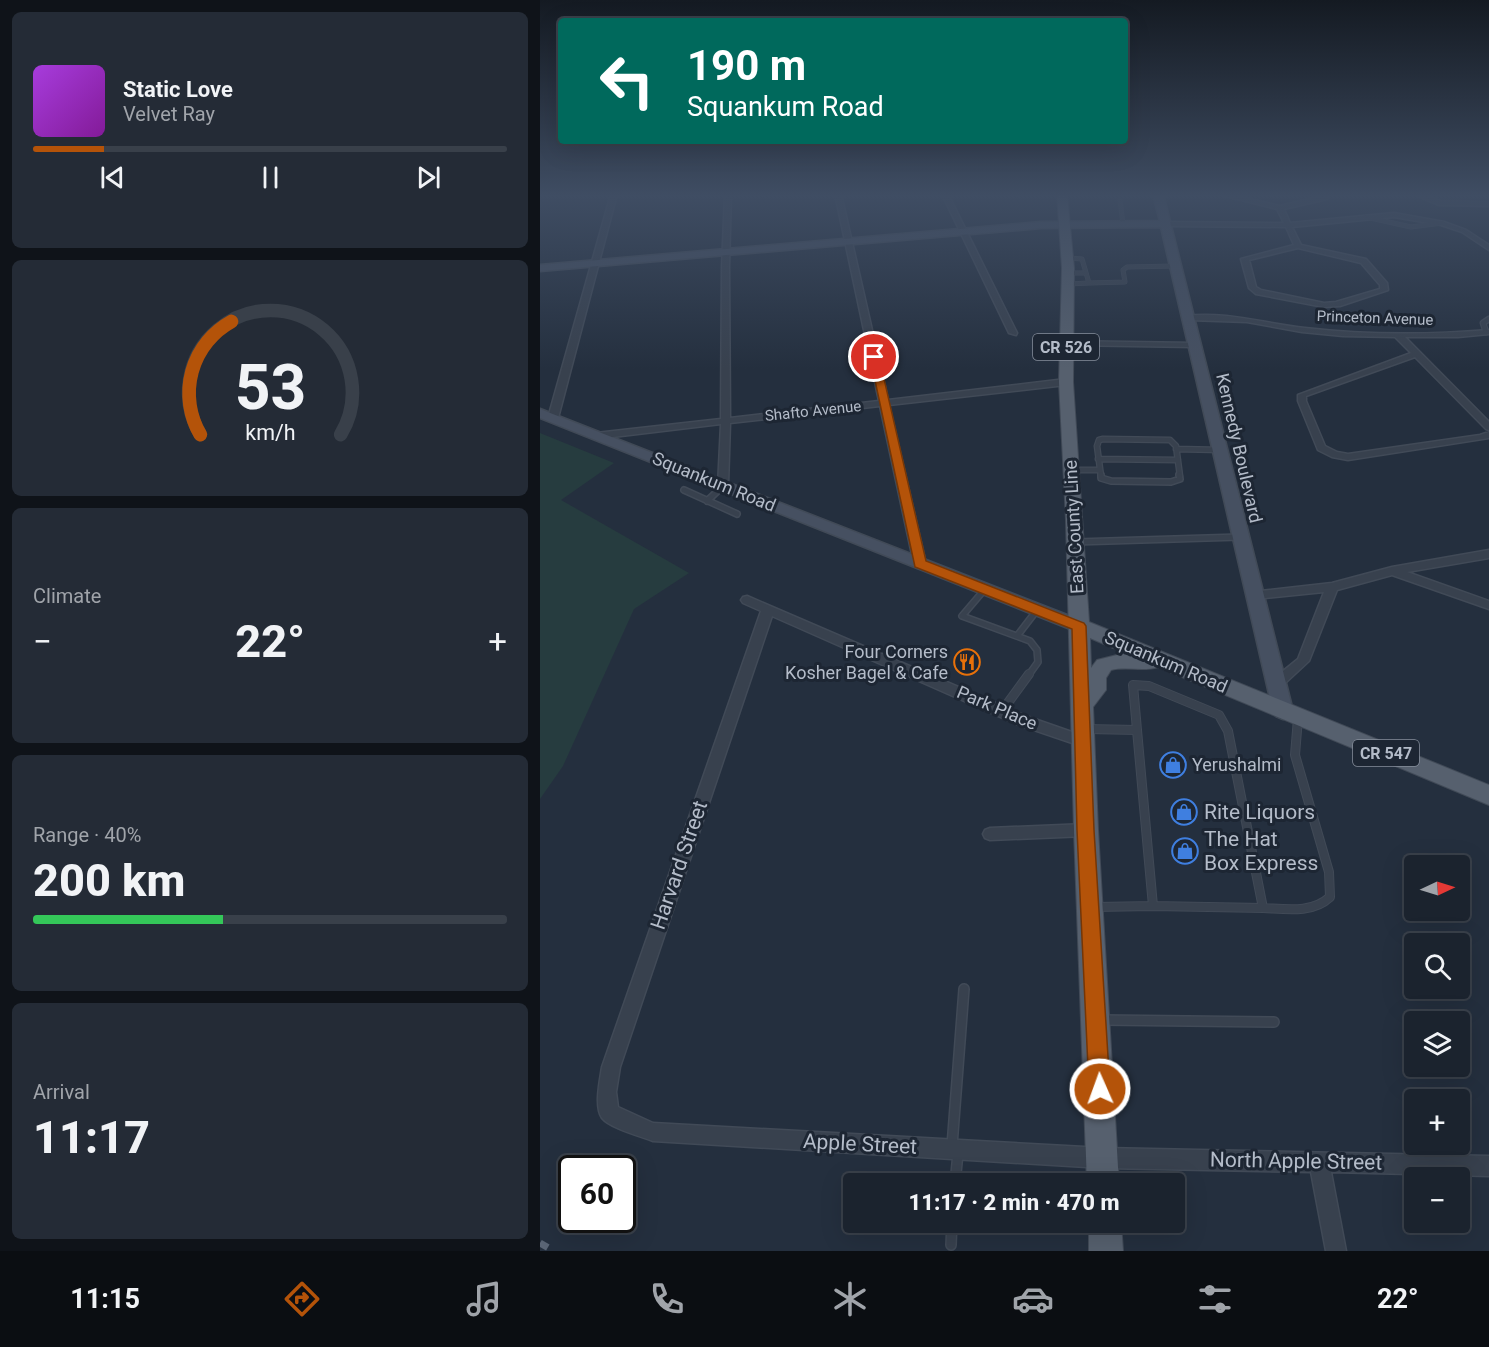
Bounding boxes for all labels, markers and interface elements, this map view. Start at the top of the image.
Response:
text: 190 m [687,41,806,90]
icon: left [588,42,666,120]
text: Static Love [123,77,233,102]
text: Squankum Road [687,91,884,123]
text: Velvet Ray [123,102,215,126]
icon: previous [96,161,129,194]
icon: pause [254,161,287,194]
icon: next [412,161,445,194]
street label: Princeton Avenue [1316,307,1434,329]
pin [848,331,899,382]
road number: CR 526 [1033,334,1099,360]
icon: arrive [857,340,890,373]
text: 53 [234,351,306,424]
street label: Kennedy Boulevard [1212,371,1267,525]
street label: Shafto Avenue [764,397,862,425]
text: km/h [245,420,295,445]
street label: Squankum Road [649,447,779,516]
street label: East County Line [1060,460,1087,594]
text: Climate [33,584,101,608]
text: 22° [235,615,305,668]
text: − [33,622,52,661]
text: + [488,622,507,661]
street label: Squankum Road [1102,626,1231,697]
place label: Four Corners Kosher Bagel & Cafe [785,641,948,683]
restaurant icon: Four Corners Kosher Bagel & Cafe [952,647,982,677]
street label: Park Place [954,681,1041,734]
road number: CR 547 [1353,740,1419,766]
shop icon: Yerushalmi [1158,750,1188,780]
place label: Yerushalmi [1192,754,1281,775]
street label: Harvard Street [646,797,712,933]
shop icon: Rite Liquors [1169,797,1199,827]
place label: Rite Liquors [1204,800,1315,824]
text: Range · 40% [33,823,141,847]
place label: The Hat Box Express [1204,827,1318,875]
shop icon: The Hat Box Express [1170,836,1200,866]
text: 200 km [33,854,185,907]
north arrow [1404,855,1470,921]
map controls [1404,855,1470,1233]
button: search [1404,933,1470,999]
button: layers [1404,1011,1470,1077]
position arrow [1068,1057,1132,1121]
text: Arrival [33,1080,90,1104]
button: + [1404,1089,1470,1155]
text: 11:17 [33,1111,150,1164]
street label: Apple Street [802,1129,918,1159]
street label: North Apple Street [1210,1147,1383,1175]
speed limit sign: 60 [558,1155,636,1233]
button: − [1404,1167,1470,1233]
text: 11:17 · 2 min · 470 m [909,1190,1119,1215]
icon: directions [281,1278,323,1320]
icon: music [463,1278,505,1320]
icon: phone [646,1278,688,1320]
icon: climate [829,1278,871,1320]
icon: car [1012,1278,1054,1320]
icon: filters [1194,1278,1236,1320]
text: 11:15 [70,1283,140,1315]
text: 22° [1377,1283,1419,1315]

